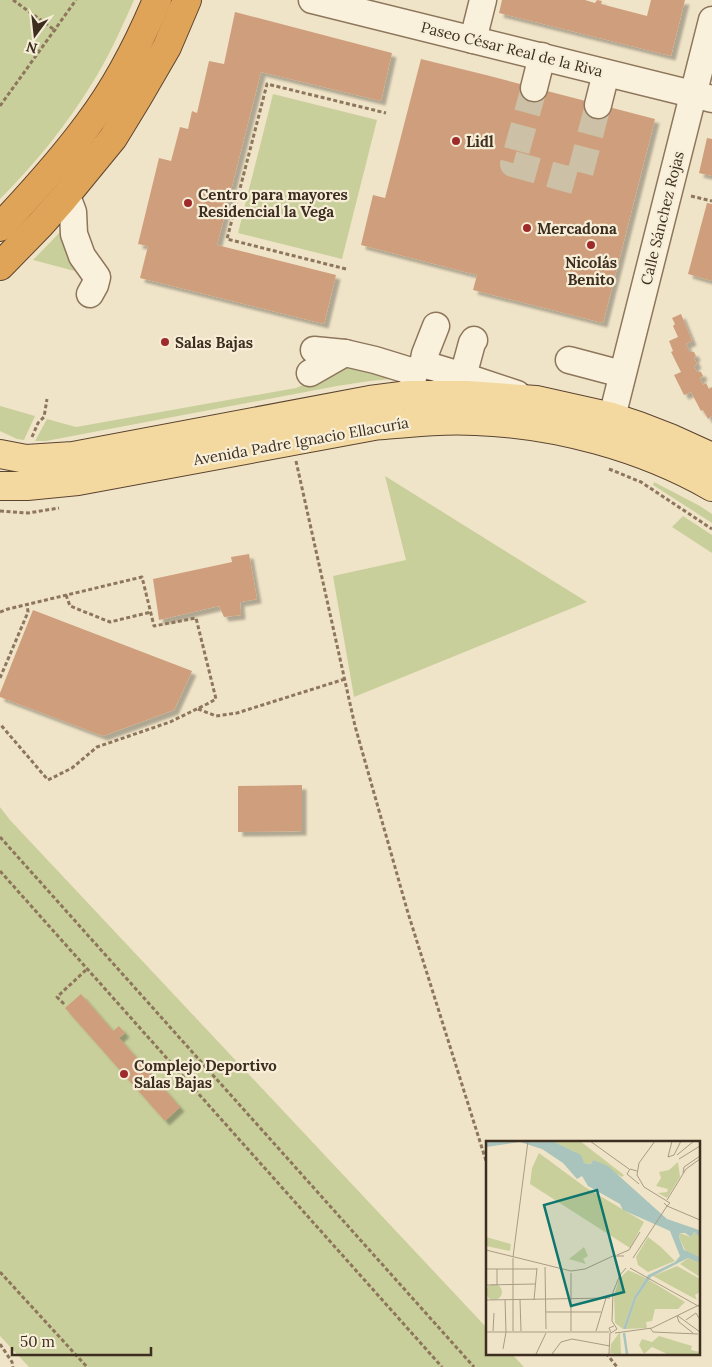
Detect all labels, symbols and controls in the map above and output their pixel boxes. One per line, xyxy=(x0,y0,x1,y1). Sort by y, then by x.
north arrow xyxy=(10,10,60,60)
street label: Paseo César Real de la Riva xyxy=(419,17,605,81)
text: N xyxy=(24,37,39,58)
place label: Lidl xyxy=(466,132,494,151)
marker: Lidl xyxy=(450,135,462,147)
street label: Calle Sánchez Rojas xyxy=(636,149,688,287)
place label: Centro para mayores Residencial la Vega xyxy=(198,185,348,221)
marker: Centro para mayores Residencial la Vega xyxy=(182,197,194,209)
place label: Mercadona xyxy=(537,219,617,238)
marker: Mercadona xyxy=(521,222,533,234)
marker: Nicolás Benito xyxy=(585,239,597,251)
place label: Nicolás Benito xyxy=(565,253,617,289)
place label: Salas Bajas xyxy=(175,333,253,352)
marker: Salas Bajas xyxy=(159,336,171,348)
street label: Avenida Padre Ignacio Ellacuría xyxy=(191,413,410,469)
place label: Complejo Deportivo Salas Bajas xyxy=(134,1056,277,1092)
marker: Complejo Deportivo Salas Bajas xyxy=(118,1068,130,1080)
inset map xyxy=(486,1141,700,1354)
scale bar xyxy=(12,1324,151,1356)
text: 50 m xyxy=(20,1332,55,1351)

